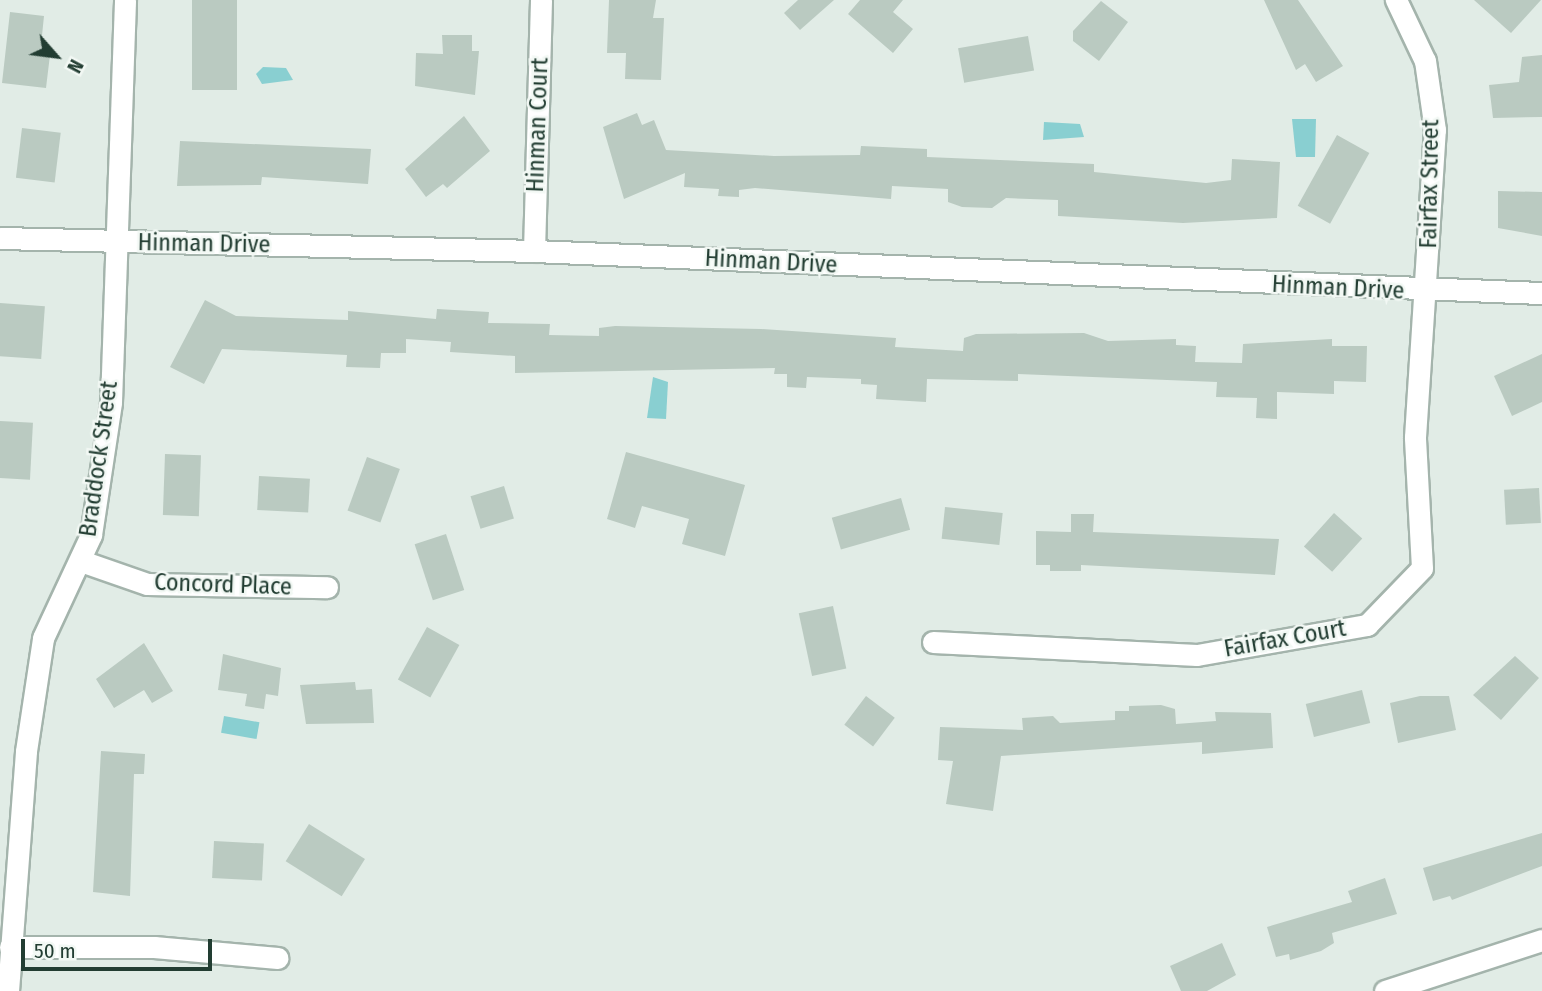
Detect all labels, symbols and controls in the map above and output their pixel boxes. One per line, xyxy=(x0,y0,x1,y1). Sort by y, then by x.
north arrow xyxy=(21,21,91,91)
text: N xyxy=(62,56,88,77)
street label: Hinman Court xyxy=(521,57,555,193)
street label: Fairfax Street xyxy=(1414,119,1446,249)
street label: Hinman Drive xyxy=(137,228,271,260)
street label: Hinman Drive xyxy=(704,244,838,280)
street label: Hinman Drive xyxy=(1271,270,1405,306)
street label: Braddock Street xyxy=(74,379,124,539)
street label: Concord Place xyxy=(154,568,292,602)
street label: Fairfax Court xyxy=(1222,614,1348,664)
scale bar xyxy=(24,925,215,969)
text: 50 m xyxy=(34,938,76,964)

